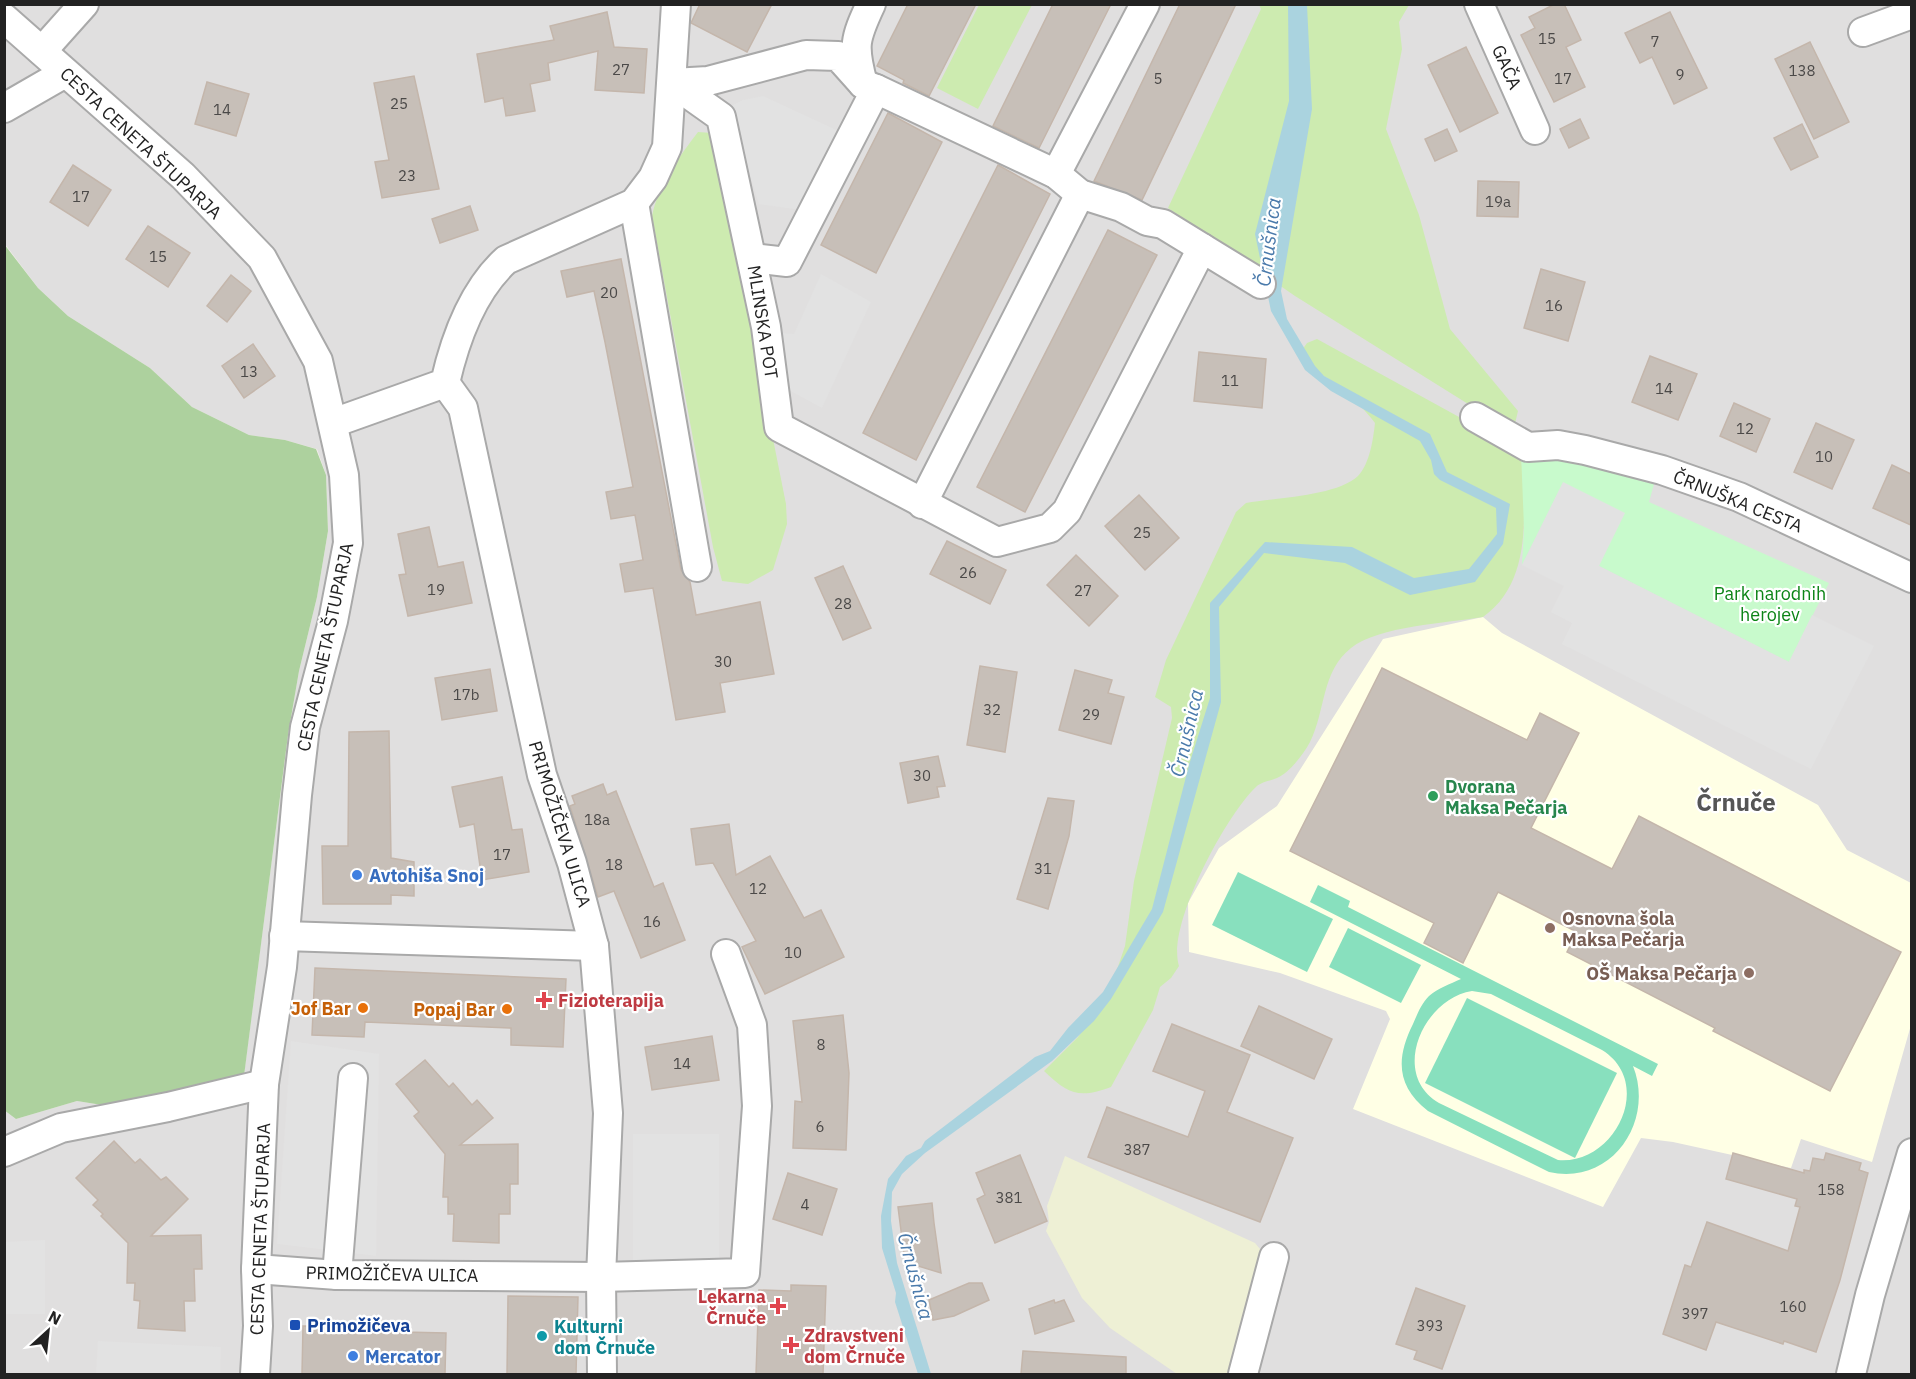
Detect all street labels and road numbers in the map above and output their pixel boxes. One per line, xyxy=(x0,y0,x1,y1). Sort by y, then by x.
street label: GAČA xyxy=(1487,41,1528,93)
street label: CESTA CENETA ŠTUPARJA xyxy=(55,61,228,224)
street label: MLINSKA POT xyxy=(743,264,783,380)
street label: ČRNUŠKA CESTA xyxy=(1670,464,1807,538)
street label: CESTA CENETA ŠTUPARJA xyxy=(291,540,358,753)
street label: PRIMOŽIČEVA ULICA xyxy=(524,738,597,911)
street label: CESTA CENETA ŠTUPARJA xyxy=(244,1122,275,1336)
street label: PRIMOŽIČEVA ULICA xyxy=(305,1260,479,1287)

